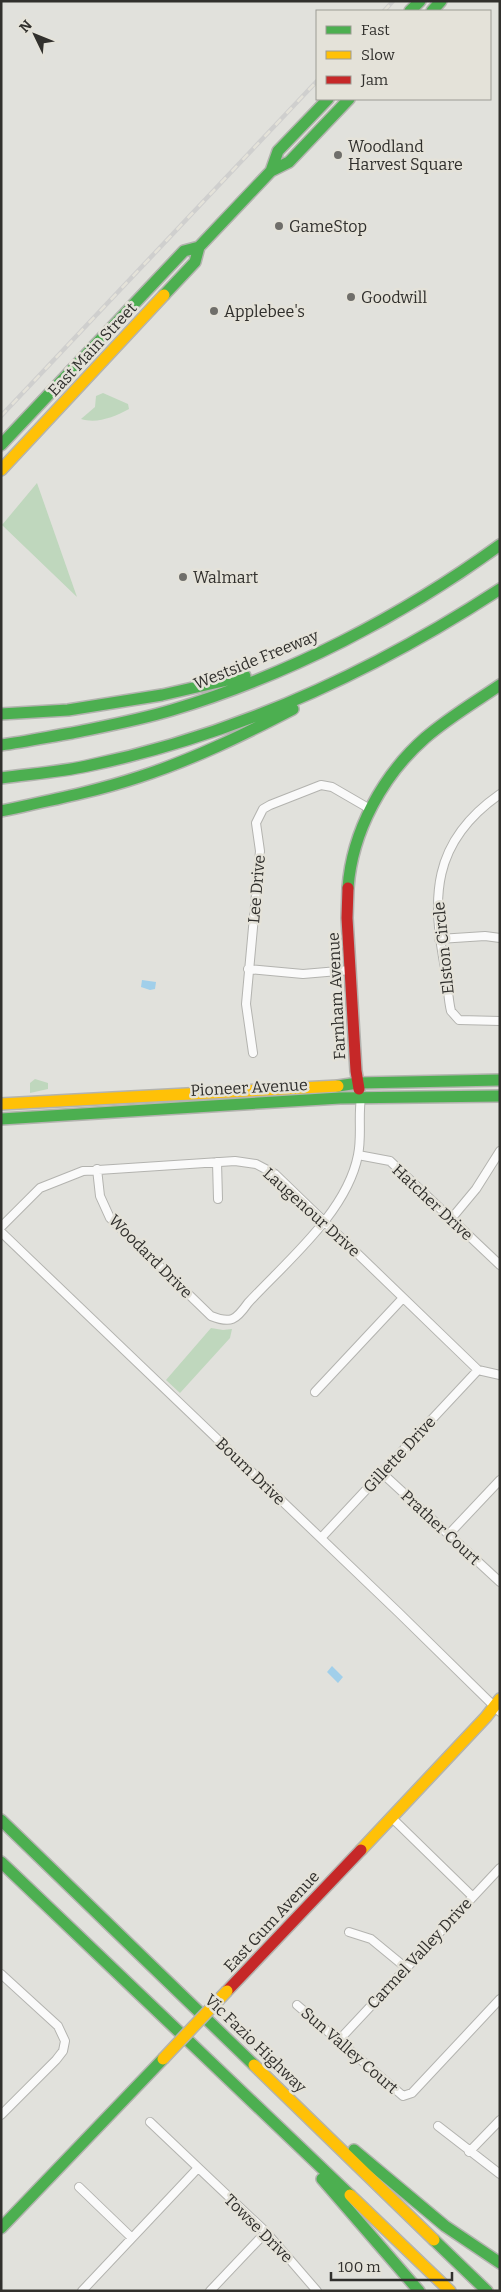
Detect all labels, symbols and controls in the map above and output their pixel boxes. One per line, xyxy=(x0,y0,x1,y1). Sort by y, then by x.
north arrow xyxy=(10,10,60,60)
legend xyxy=(316,10,491,100)
text: N xyxy=(16,17,36,36)
text: Fast xyxy=(361,21,390,39)
text: Slow xyxy=(361,46,396,64)
text: Jam xyxy=(360,71,389,89)
place label: Woodland Harvest Square xyxy=(348,137,463,174)
marker: Woodland Harvest Square xyxy=(332,149,344,161)
place label: GameStop xyxy=(289,217,367,236)
marker: GameStop xyxy=(273,220,285,232)
place label: Goodwill xyxy=(361,288,427,307)
marker: Goodwill xyxy=(345,291,357,303)
street label: East Main Street xyxy=(44,298,141,400)
place label: Applebee's xyxy=(224,302,305,321)
marker: Applebee's xyxy=(208,305,220,317)
place label: Walmart xyxy=(193,568,258,587)
marker: Walmart xyxy=(177,571,189,583)
street label: Westside Freeway xyxy=(191,626,322,693)
street label: Lee Drive xyxy=(244,854,269,924)
street label: Elston Circle xyxy=(429,901,458,995)
street label: Farnham Avenue xyxy=(324,932,349,1060)
street label: Pioneer Avenue xyxy=(190,1075,308,1100)
street label: Hatcher Drive xyxy=(388,1160,477,1244)
street label: Laugenour Drive xyxy=(259,1164,364,1261)
street label: Woodard Drive xyxy=(105,1211,196,1302)
street label: Gillette Drive xyxy=(359,1412,439,1496)
street label: Bourn Drive xyxy=(212,1434,289,1509)
street label: Prather Court xyxy=(397,1486,484,1569)
street label: East Gum Avenue xyxy=(220,1867,323,1976)
street label: Carmel Valley Drive xyxy=(363,1894,476,2013)
street label: Vic Fazio Highway xyxy=(201,1990,311,2097)
street label: Sun Valley Court xyxy=(297,2003,402,2098)
street label: Towse Drive xyxy=(220,2190,297,2267)
scale bar xyxy=(331,2250,452,2282)
text: 100 m xyxy=(338,2258,381,2276)

